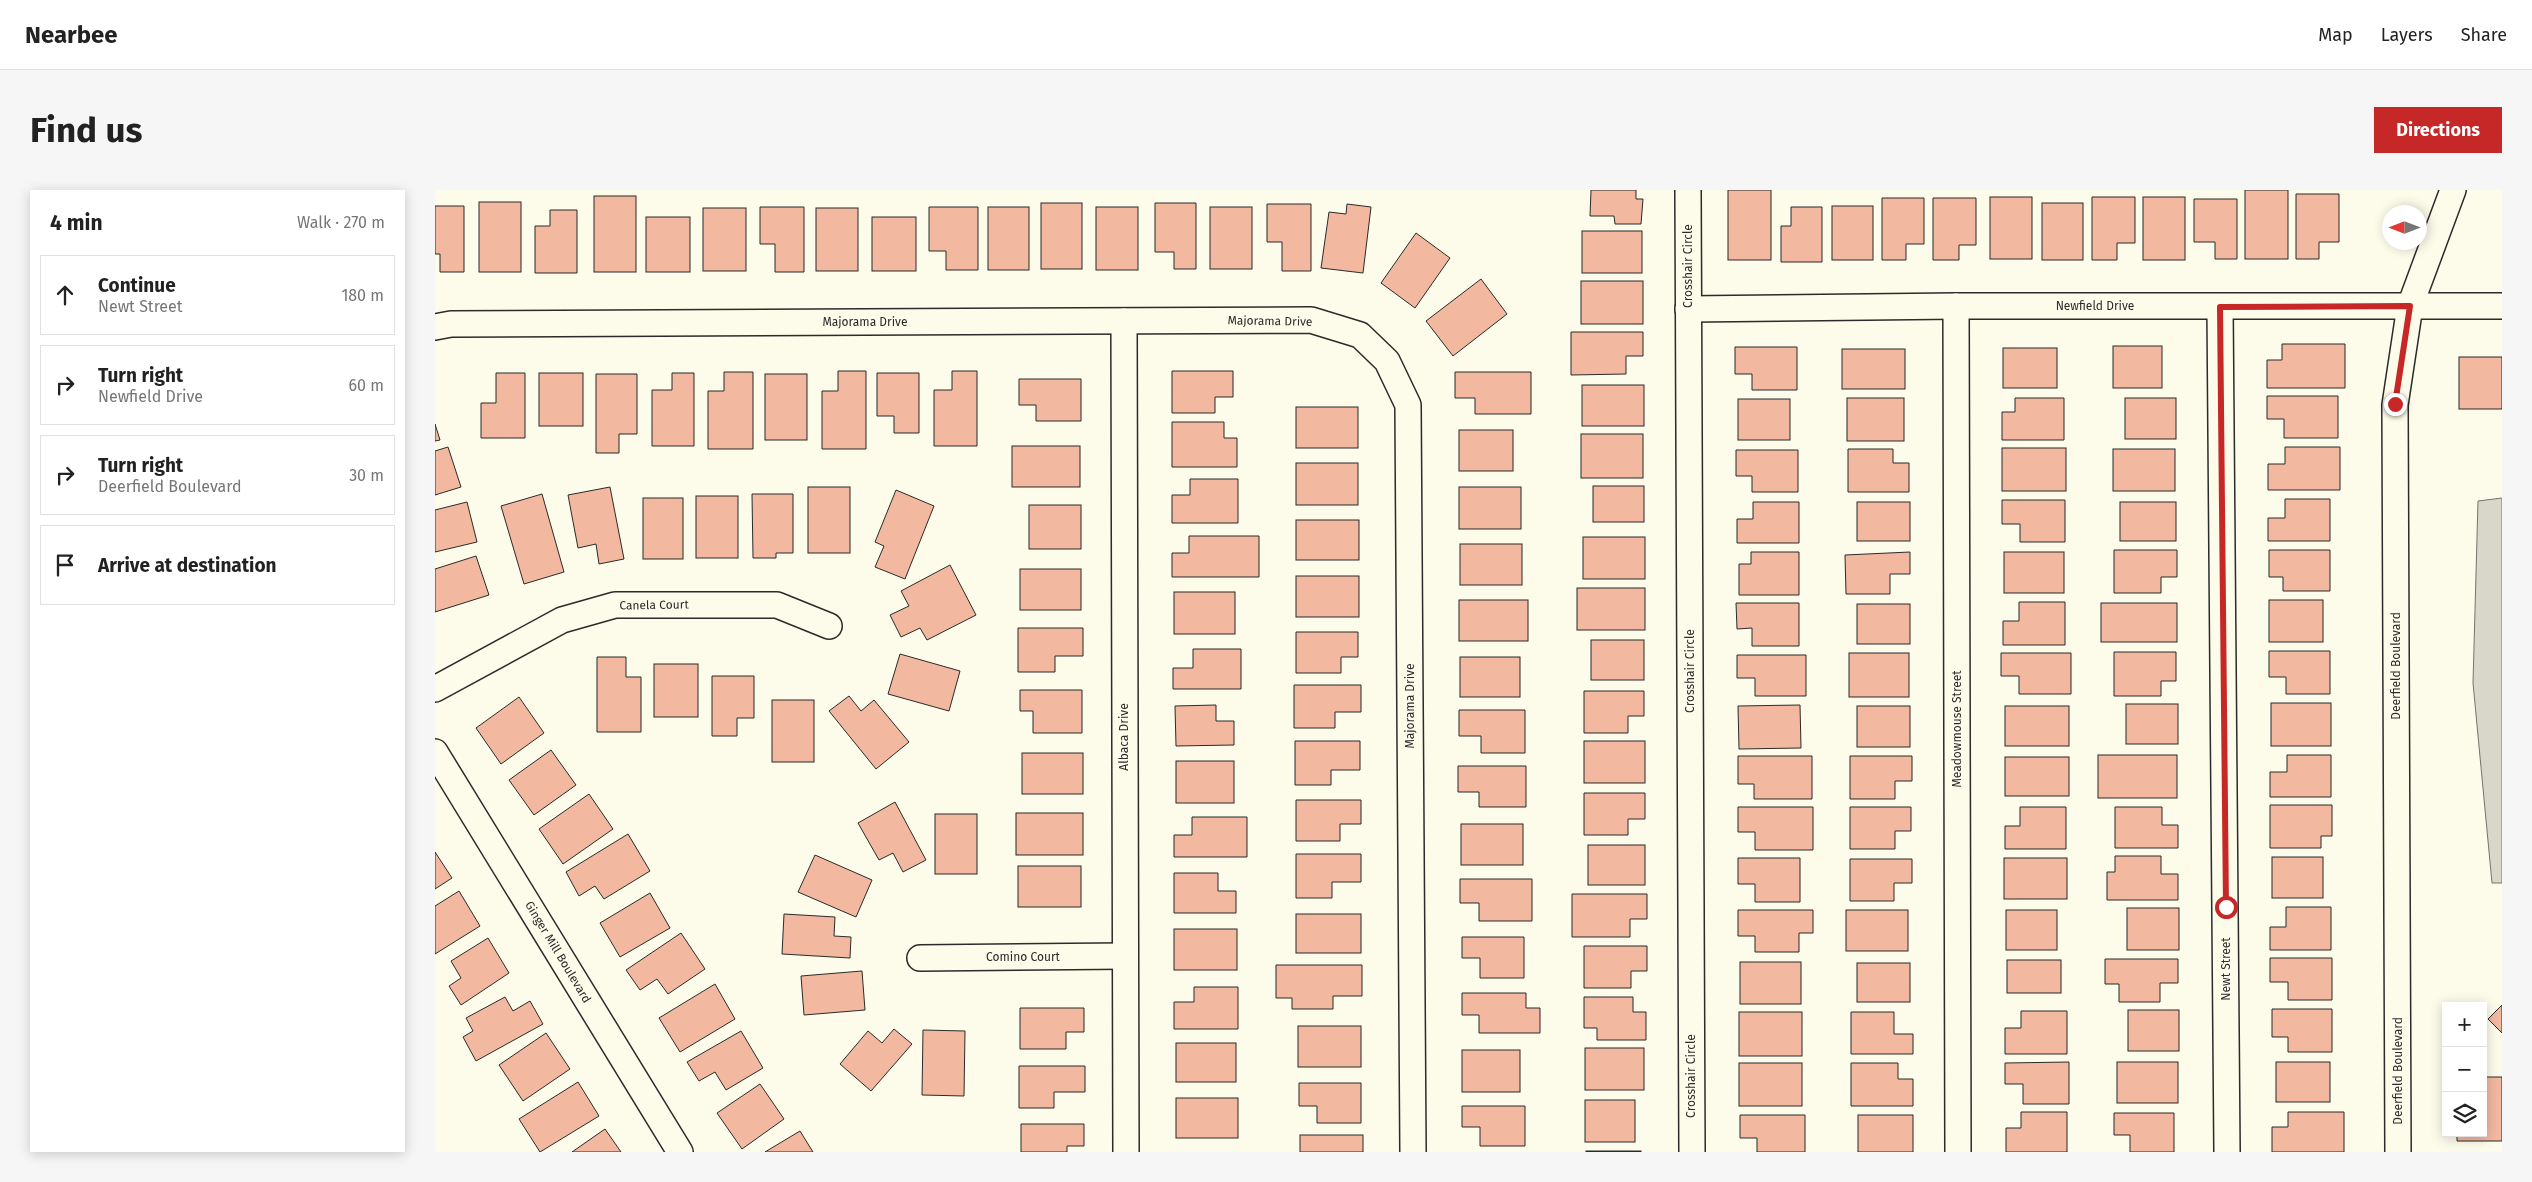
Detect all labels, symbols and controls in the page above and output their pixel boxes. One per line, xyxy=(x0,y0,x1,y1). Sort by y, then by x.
text: Nearbee xyxy=(25,21,118,49)
text: Map xyxy=(2318,24,2353,46)
text: Layers xyxy=(2381,24,2433,46)
text: Share xyxy=(2461,24,2507,46)
button: Directions xyxy=(2374,107,2502,153)
text: Find us xyxy=(30,109,142,151)
north arrow xyxy=(2382,205,2427,250)
text: 4 min xyxy=(50,210,103,236)
text: Walk · 270 m xyxy=(297,213,385,232)
street label: Crosshair Circle xyxy=(1681,224,1695,308)
text: Continue xyxy=(98,274,176,297)
icon: ahead xyxy=(51,281,79,309)
text: 180 m xyxy=(341,286,384,305)
text: Newt Street xyxy=(98,297,183,316)
street label: Newfield Drive xyxy=(2056,299,2134,313)
street label: Majorama Drive xyxy=(1227,313,1313,329)
street label: Majorama Drive xyxy=(823,315,908,329)
text: Turn right xyxy=(98,364,183,387)
icon: right xyxy=(51,371,79,399)
text: 60 m xyxy=(349,376,384,395)
text: Newfield Drive xyxy=(98,387,203,406)
route end xyxy=(2384,393,2407,416)
text: Turn right xyxy=(98,454,183,477)
icon: right xyxy=(51,461,79,489)
text: 30 m xyxy=(349,466,384,485)
text: Deerfield Boulevard xyxy=(98,477,242,496)
icon: arrive xyxy=(51,551,79,579)
text: Arrive at destination xyxy=(98,554,277,577)
street label: Canela Court xyxy=(619,597,689,613)
street label: Deerfield Boulevard xyxy=(2389,612,2403,720)
street label: Crosshair Circle xyxy=(1683,629,1697,713)
street label: Majorama Drive xyxy=(1403,664,1417,749)
street label: Meadowmouse Street xyxy=(1950,670,1964,788)
street label: Albaca Drive xyxy=(1117,703,1131,771)
route start xyxy=(2215,896,2238,919)
street label: Ginger Mill Boulevard xyxy=(522,899,594,1005)
street label: Newt Street xyxy=(2219,937,2233,1001)
street label: Comino Court xyxy=(986,950,1061,964)
map controls xyxy=(2442,1002,2487,1137)
button: + xyxy=(2442,1002,2487,1047)
street label: Deerfield Boulevard xyxy=(2391,1017,2405,1125)
street label: Crosshair Circle xyxy=(1684,1034,1698,1118)
button: − xyxy=(2442,1047,2487,1092)
button: layers xyxy=(2442,1092,2487,1137)

